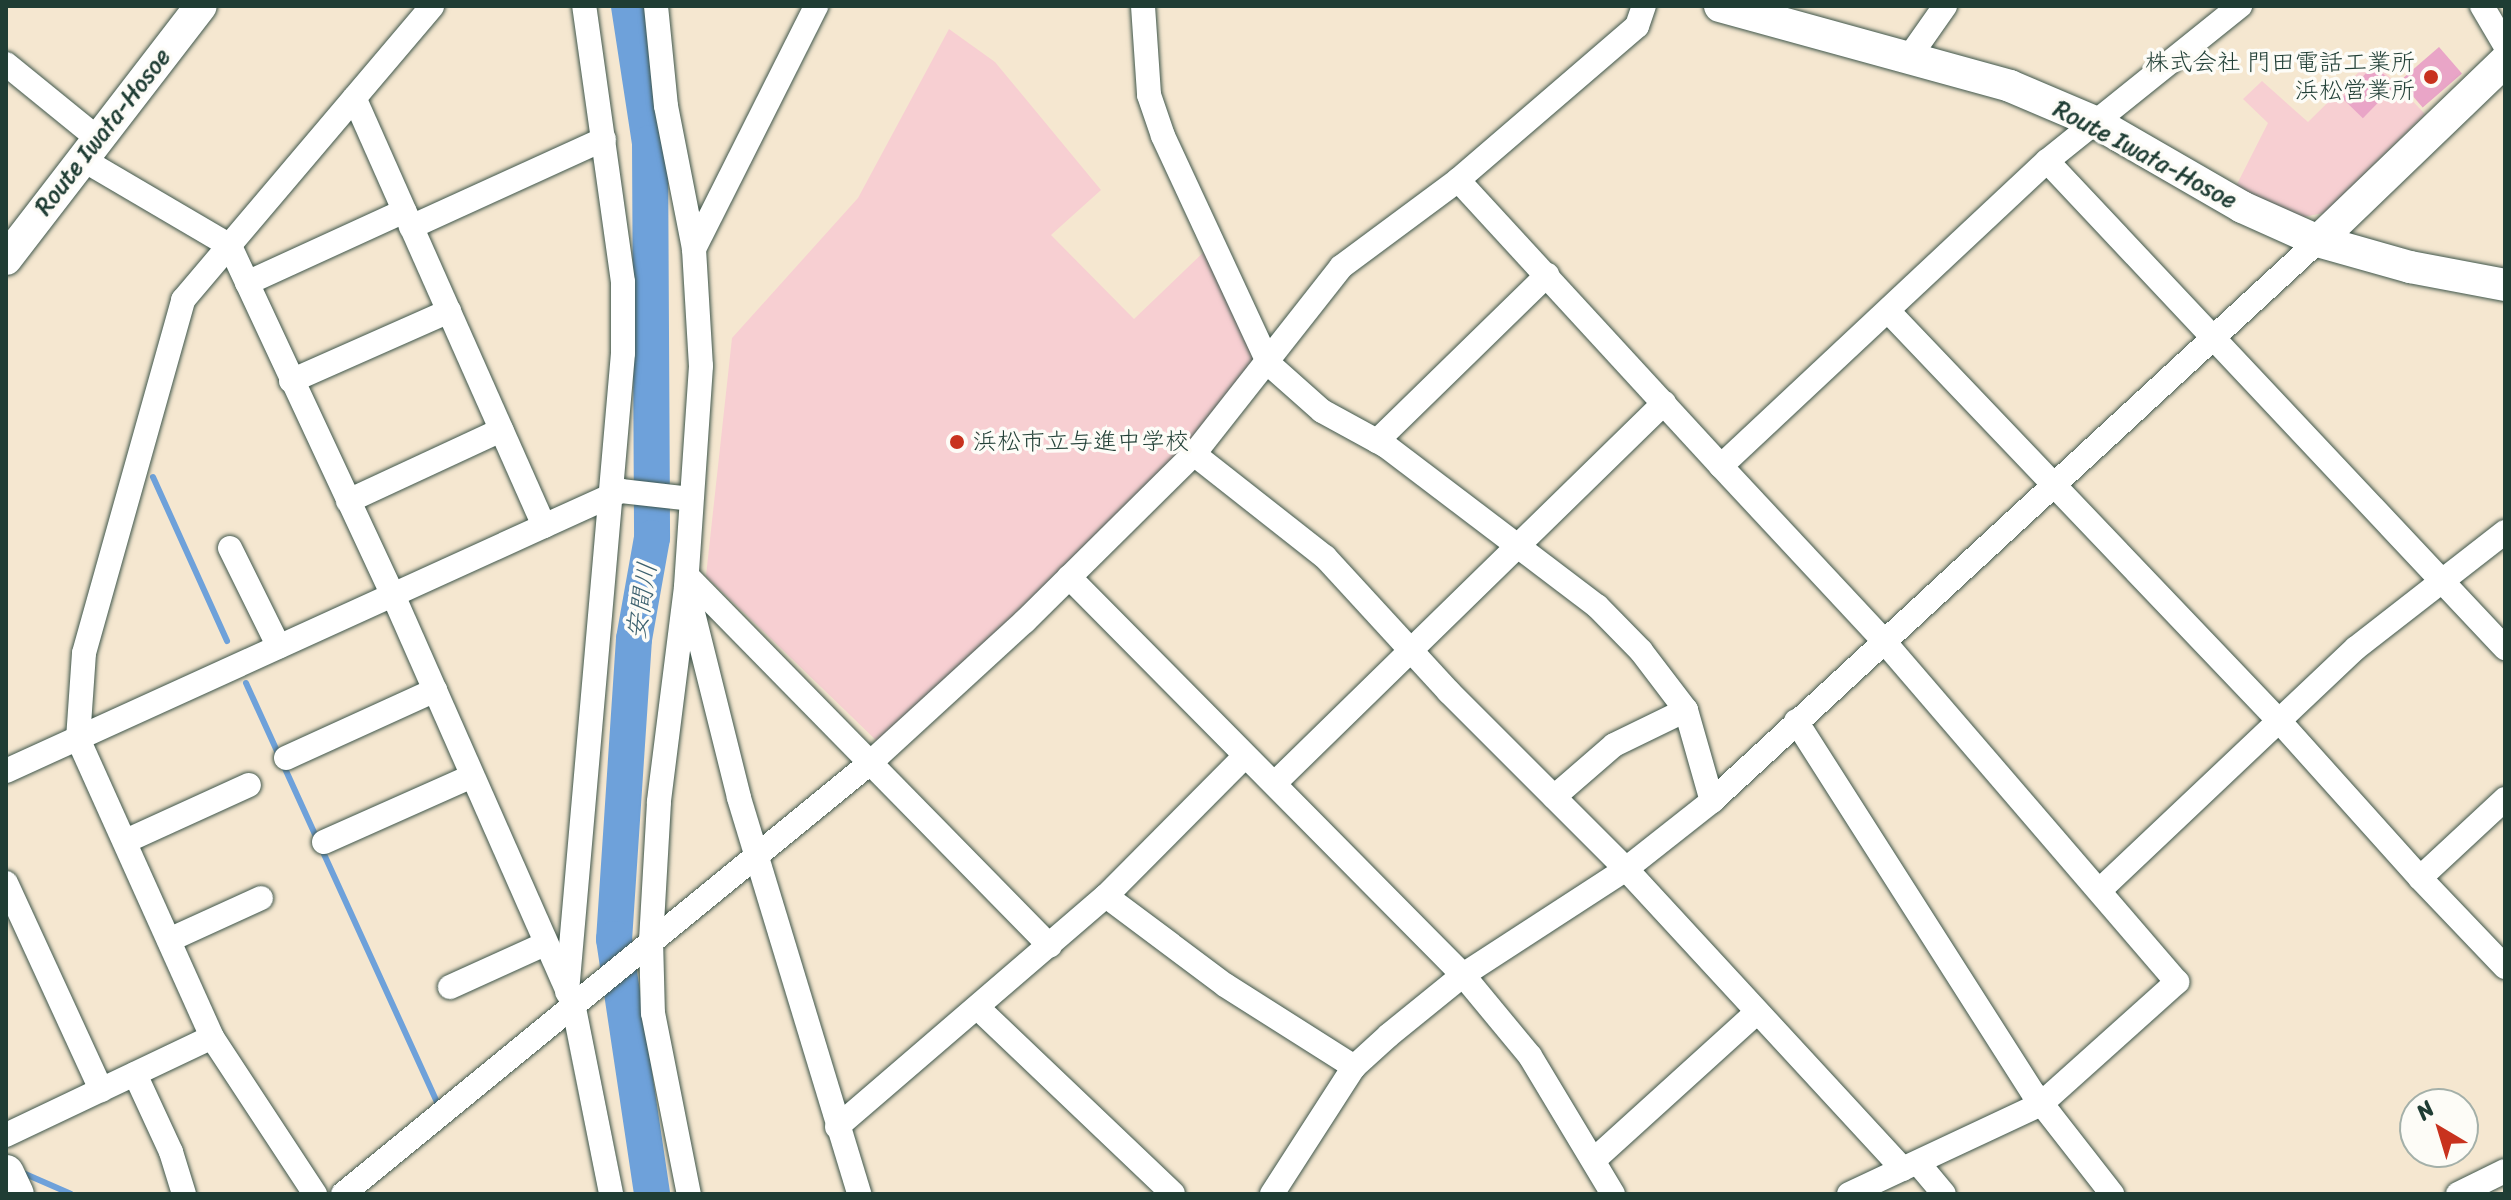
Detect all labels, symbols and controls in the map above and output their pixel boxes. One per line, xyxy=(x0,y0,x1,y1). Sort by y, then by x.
street label: Route Iwata-Hosoe xyxy=(29,43,177,221)
place label: 株式会社 門田電話工業所 浜松営業所 xyxy=(2145,49,2415,105)
marker: 株式会社 門田電話工業所 浜松営業所 xyxy=(2422,68,2440,86)
street label: Route Iwata-Hosoe xyxy=(2049,95,2241,215)
place label: 浜松市立与進中学校 xyxy=(973,428,1189,456)
marker: 浜松市立与進中学校 xyxy=(948,433,966,451)
water label: 安間川 xyxy=(620,560,664,642)
north arrow xyxy=(2399,1088,2479,1168)
text: N xyxy=(2407,1090,2443,1130)

